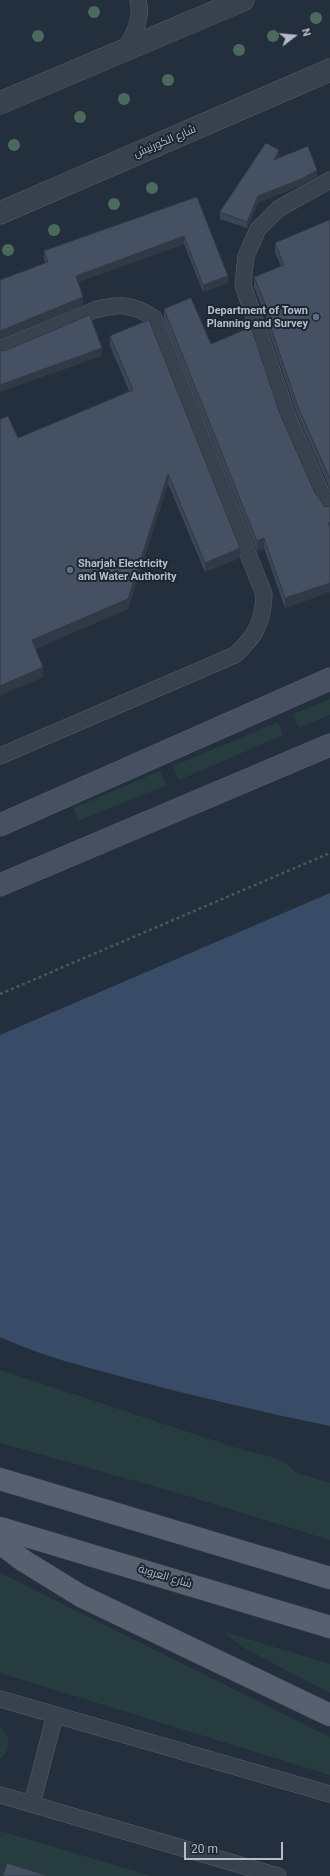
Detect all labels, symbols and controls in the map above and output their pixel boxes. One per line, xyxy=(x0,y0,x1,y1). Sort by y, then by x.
north arrow xyxy=(274,16,314,56)
text: N xyxy=(299,27,313,38)
street label: شارع الكورنيش xyxy=(132,123,198,161)
place label: Department of Town Planning and Survey xyxy=(207,304,308,330)
marker: Department of Town Planning and Survey xyxy=(311,312,321,322)
place label: Sharjah Electricity and Water Authority xyxy=(78,557,177,583)
marker: Sharjah Electricity and Water Authority xyxy=(65,565,75,575)
street label: شارع العروبة xyxy=(136,1563,194,1591)
scale bar xyxy=(186,1834,285,1860)
text: 20 m xyxy=(191,1842,218,1856)

